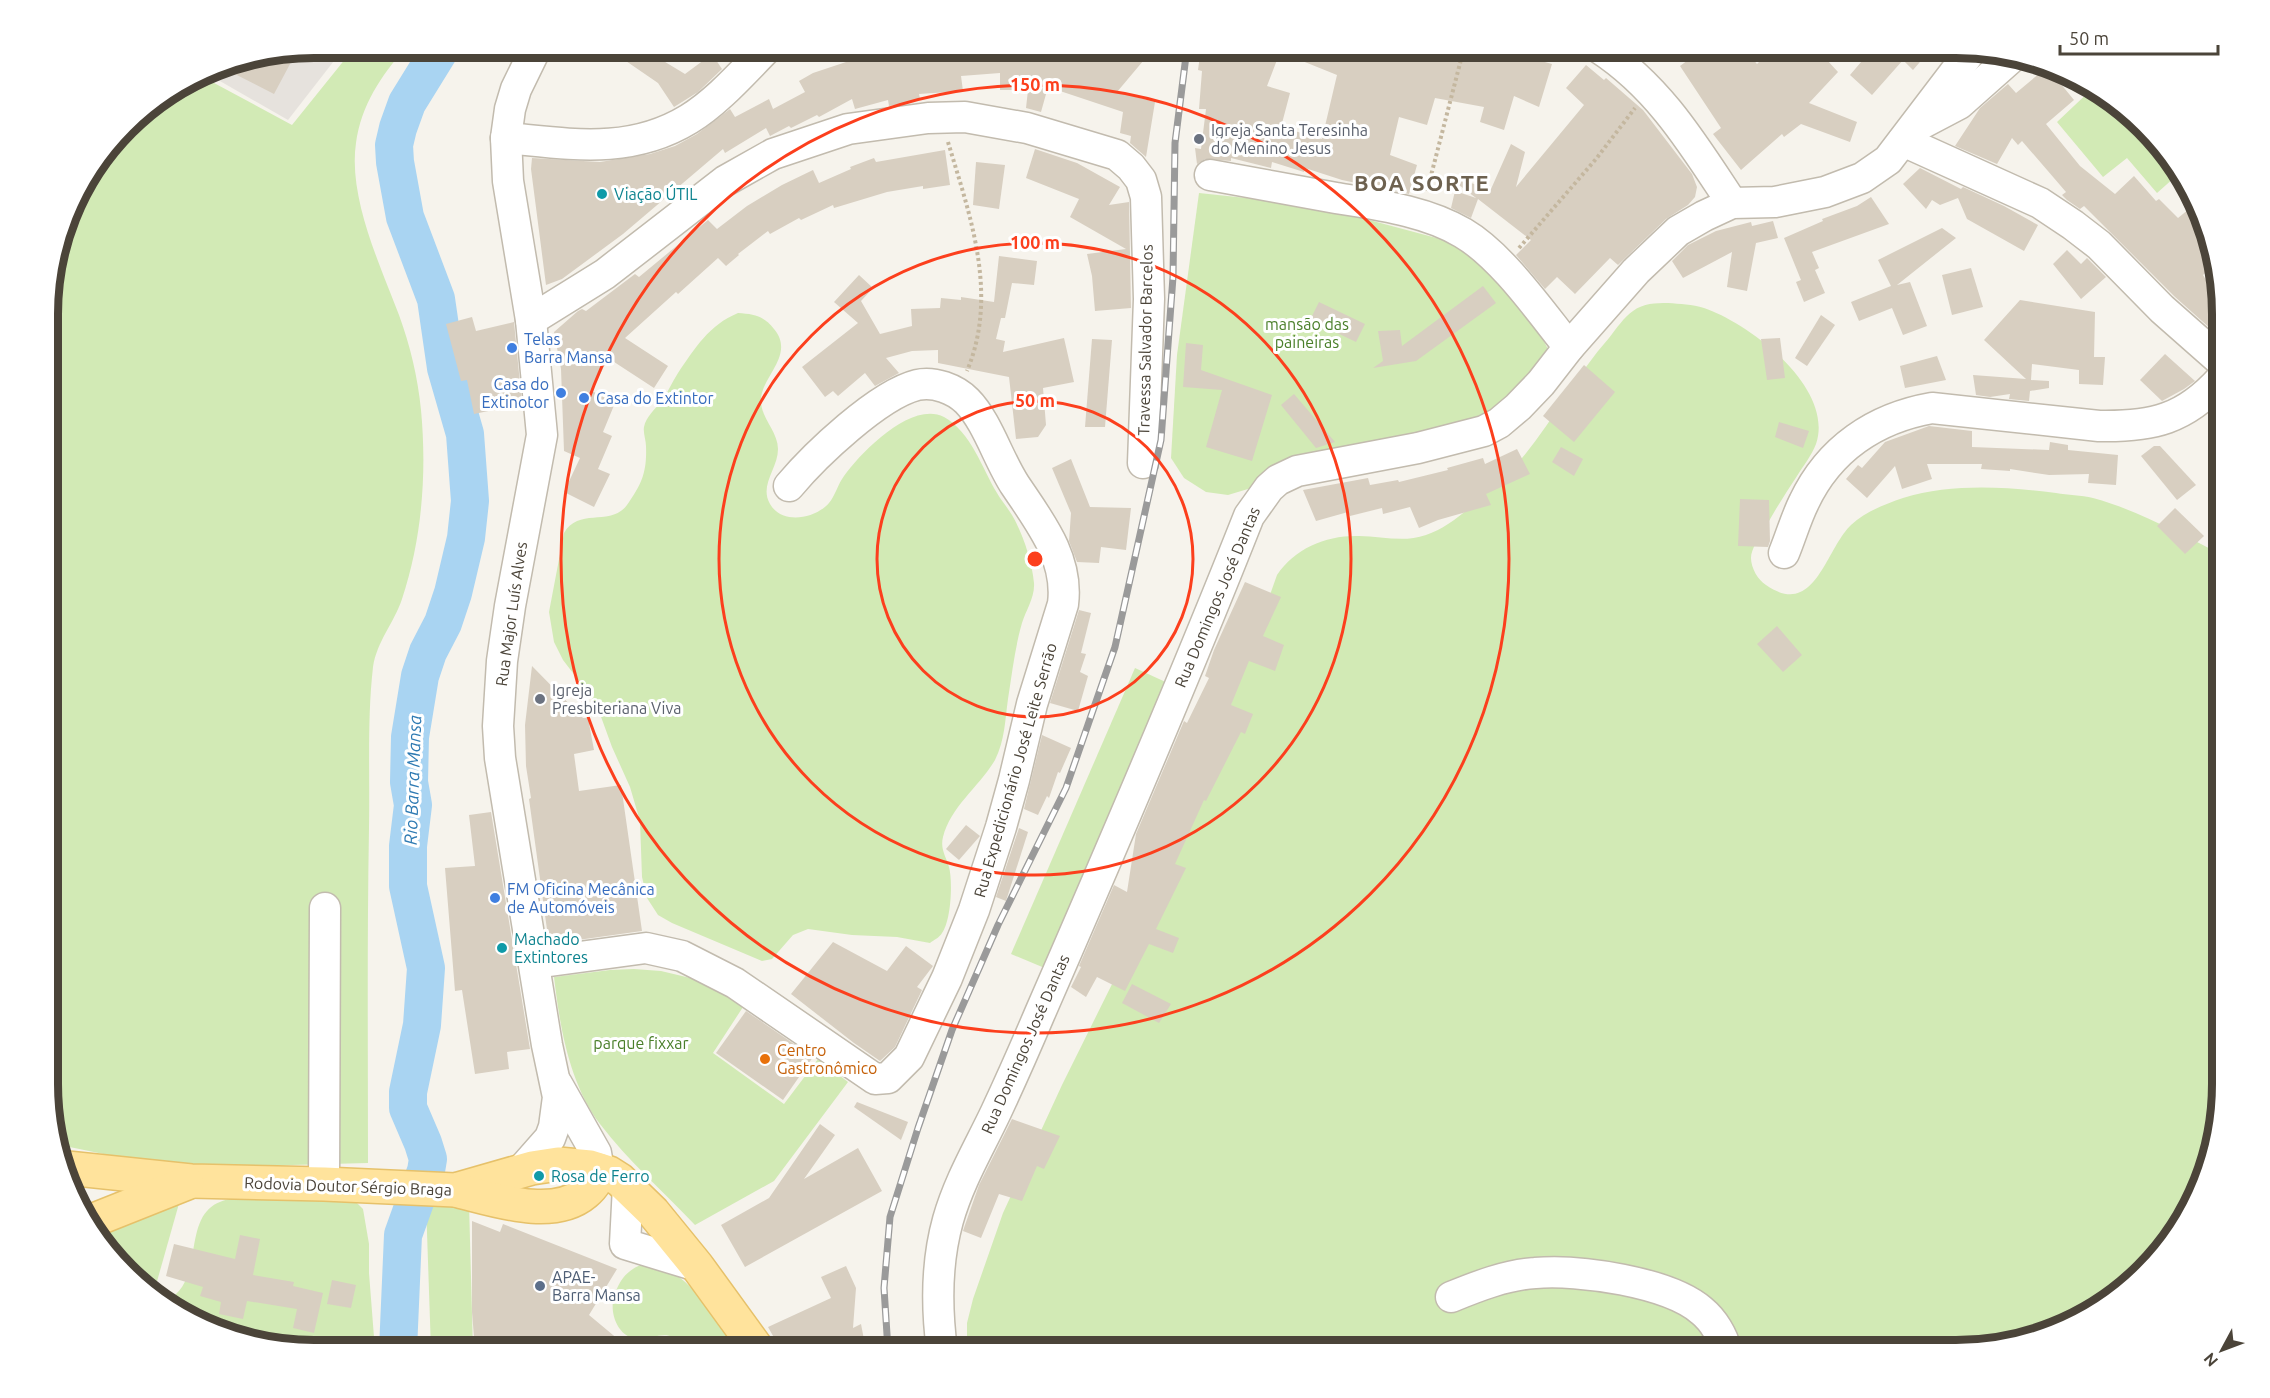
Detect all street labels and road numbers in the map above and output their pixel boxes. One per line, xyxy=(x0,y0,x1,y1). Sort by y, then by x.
street label: Travessa Salvador Barcelos xyxy=(1134,244,1156,436)
street label: Rua Domingos José Dantas xyxy=(1171,504,1263,690)
street label: Rua Major Luís Alves xyxy=(492,540,530,688)
street label: Rua Expedicionário José Leite Serrão xyxy=(970,641,1060,899)
street label: Rua Domingos José Dantas xyxy=(977,951,1073,1136)
street label: Rodovia Doutor Sérgio Braga xyxy=(244,1173,452,1199)

